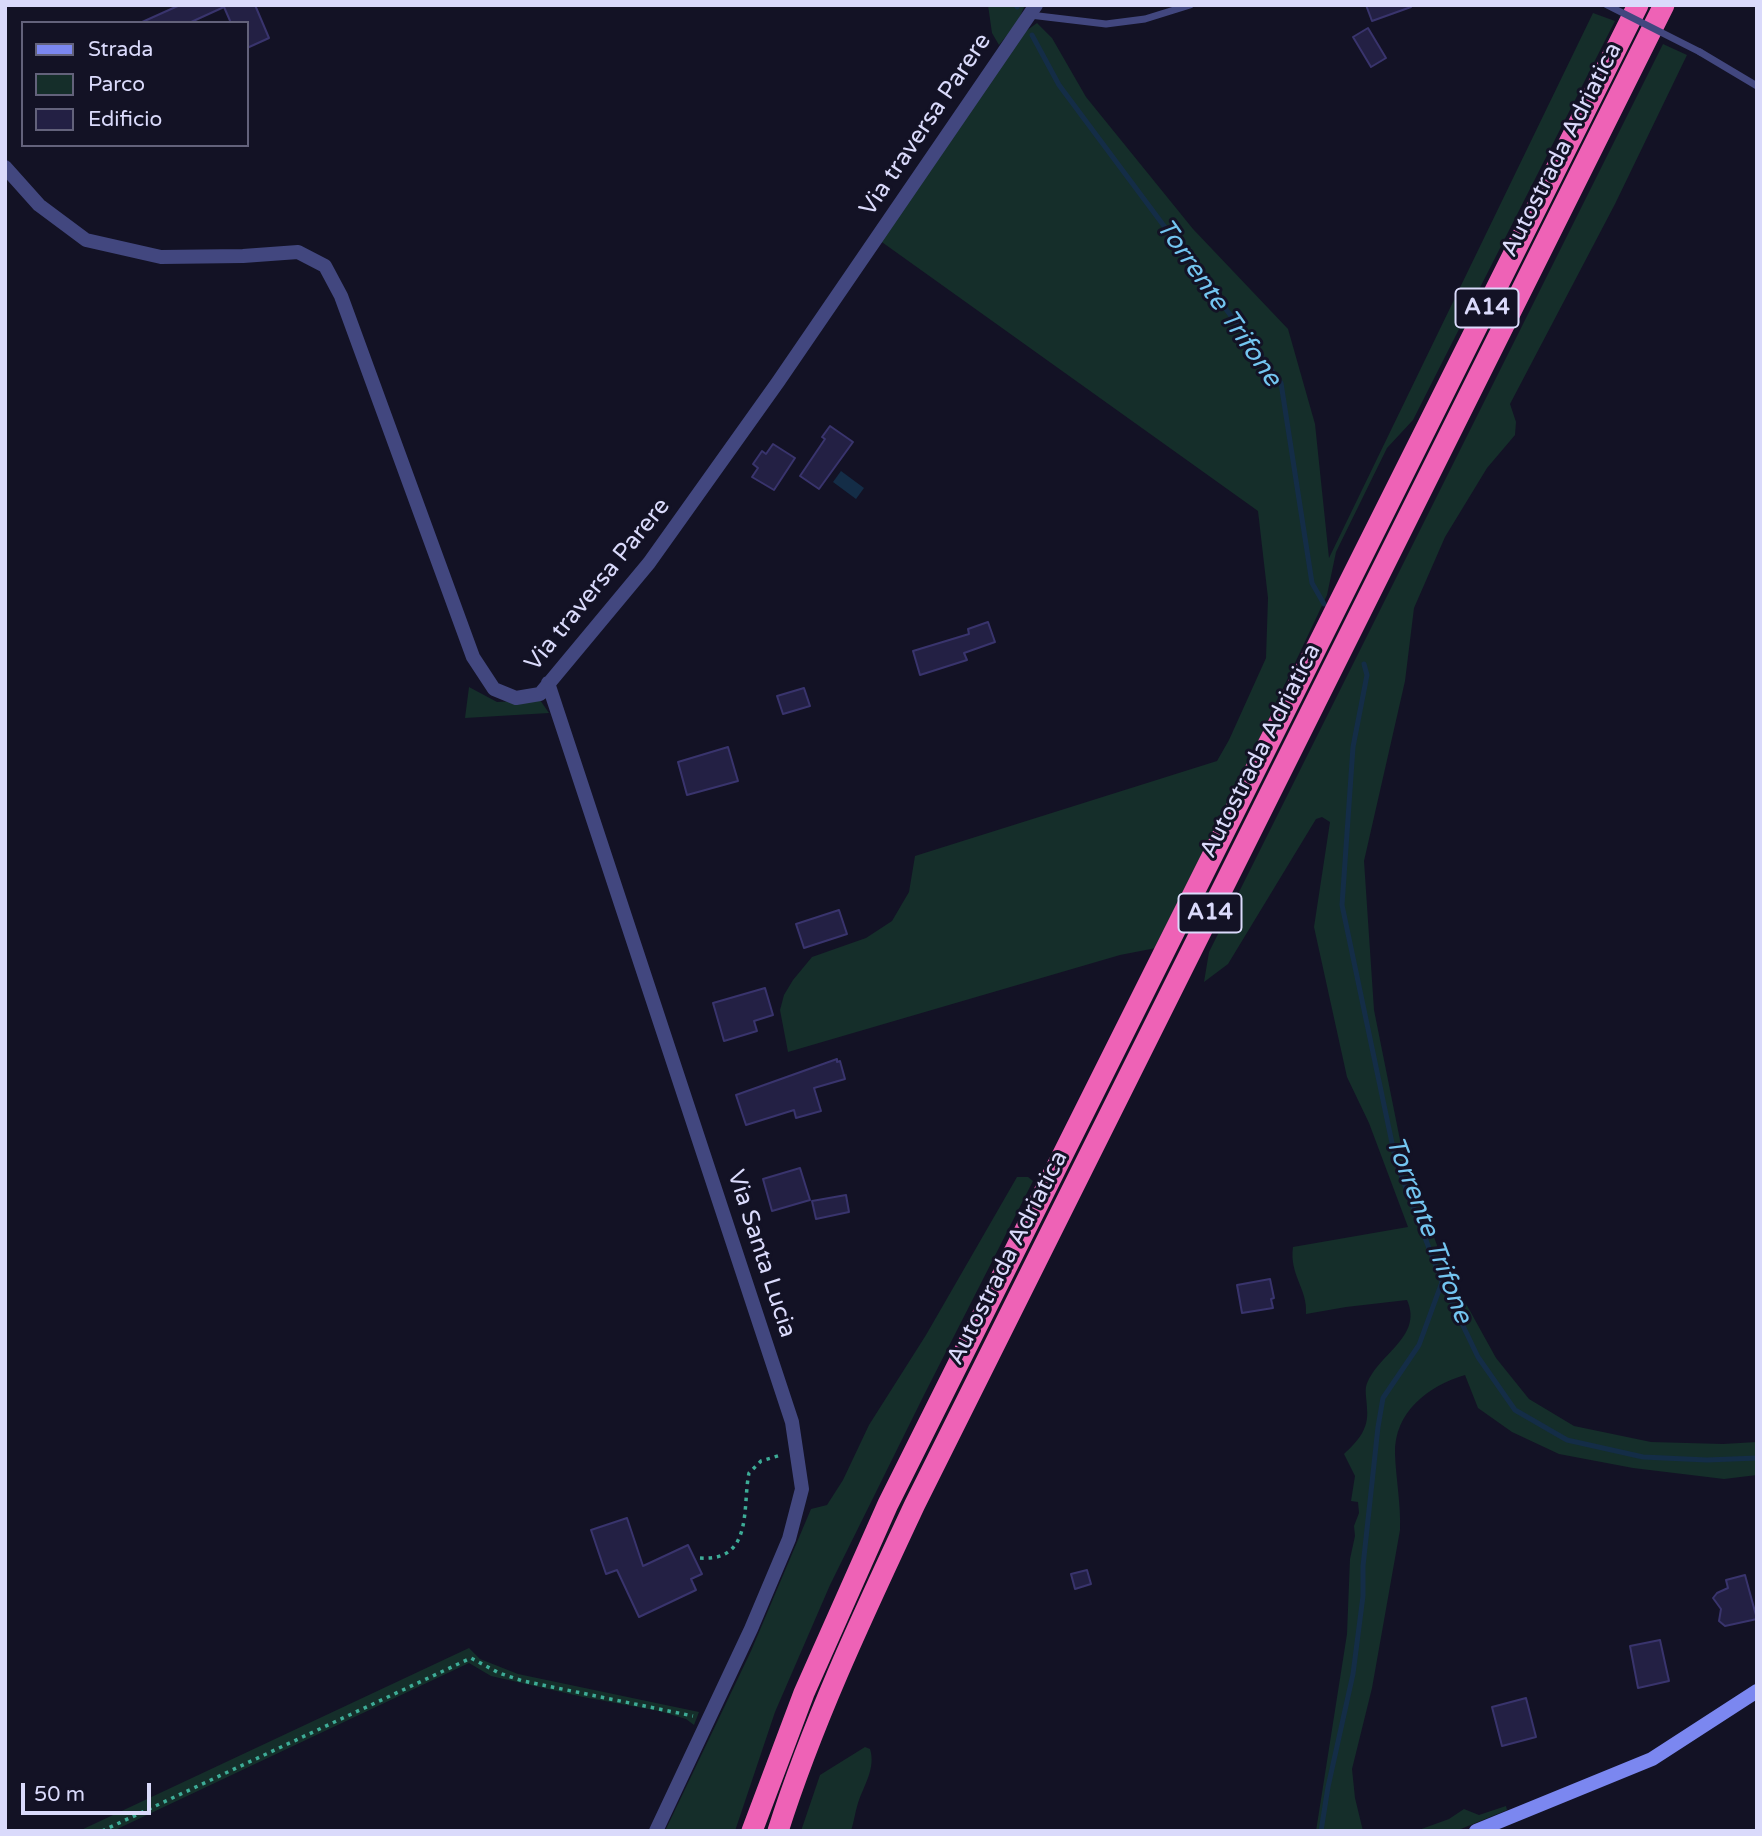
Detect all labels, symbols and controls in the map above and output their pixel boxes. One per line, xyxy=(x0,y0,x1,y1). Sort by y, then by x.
legend xyxy=(21,21,248,147)
street label: Via traversa Parere xyxy=(854,28,998,222)
text: Strada xyxy=(88,37,153,62)
street label: Autostrada Adriatica xyxy=(1495,38,1629,262)
text: Parco xyxy=(88,72,145,97)
text: Edificio xyxy=(88,107,162,132)
water label: Torrente Trifone xyxy=(1149,213,1287,393)
road number: A14 xyxy=(1456,288,1518,328)
street label: Via traversa Parere xyxy=(519,493,677,677)
street label: Autostrada Adriatica xyxy=(1194,639,1328,863)
road number: A14 xyxy=(1178,893,1242,932)
water label: Torrente Trifone xyxy=(1378,1132,1478,1328)
street label: Autostrada Adriatica xyxy=(941,1146,1075,1370)
street label: Via Santa Lucia xyxy=(720,1167,802,1341)
scale bar xyxy=(24,1770,154,1814)
text: 50 m xyxy=(34,1782,85,1807)

